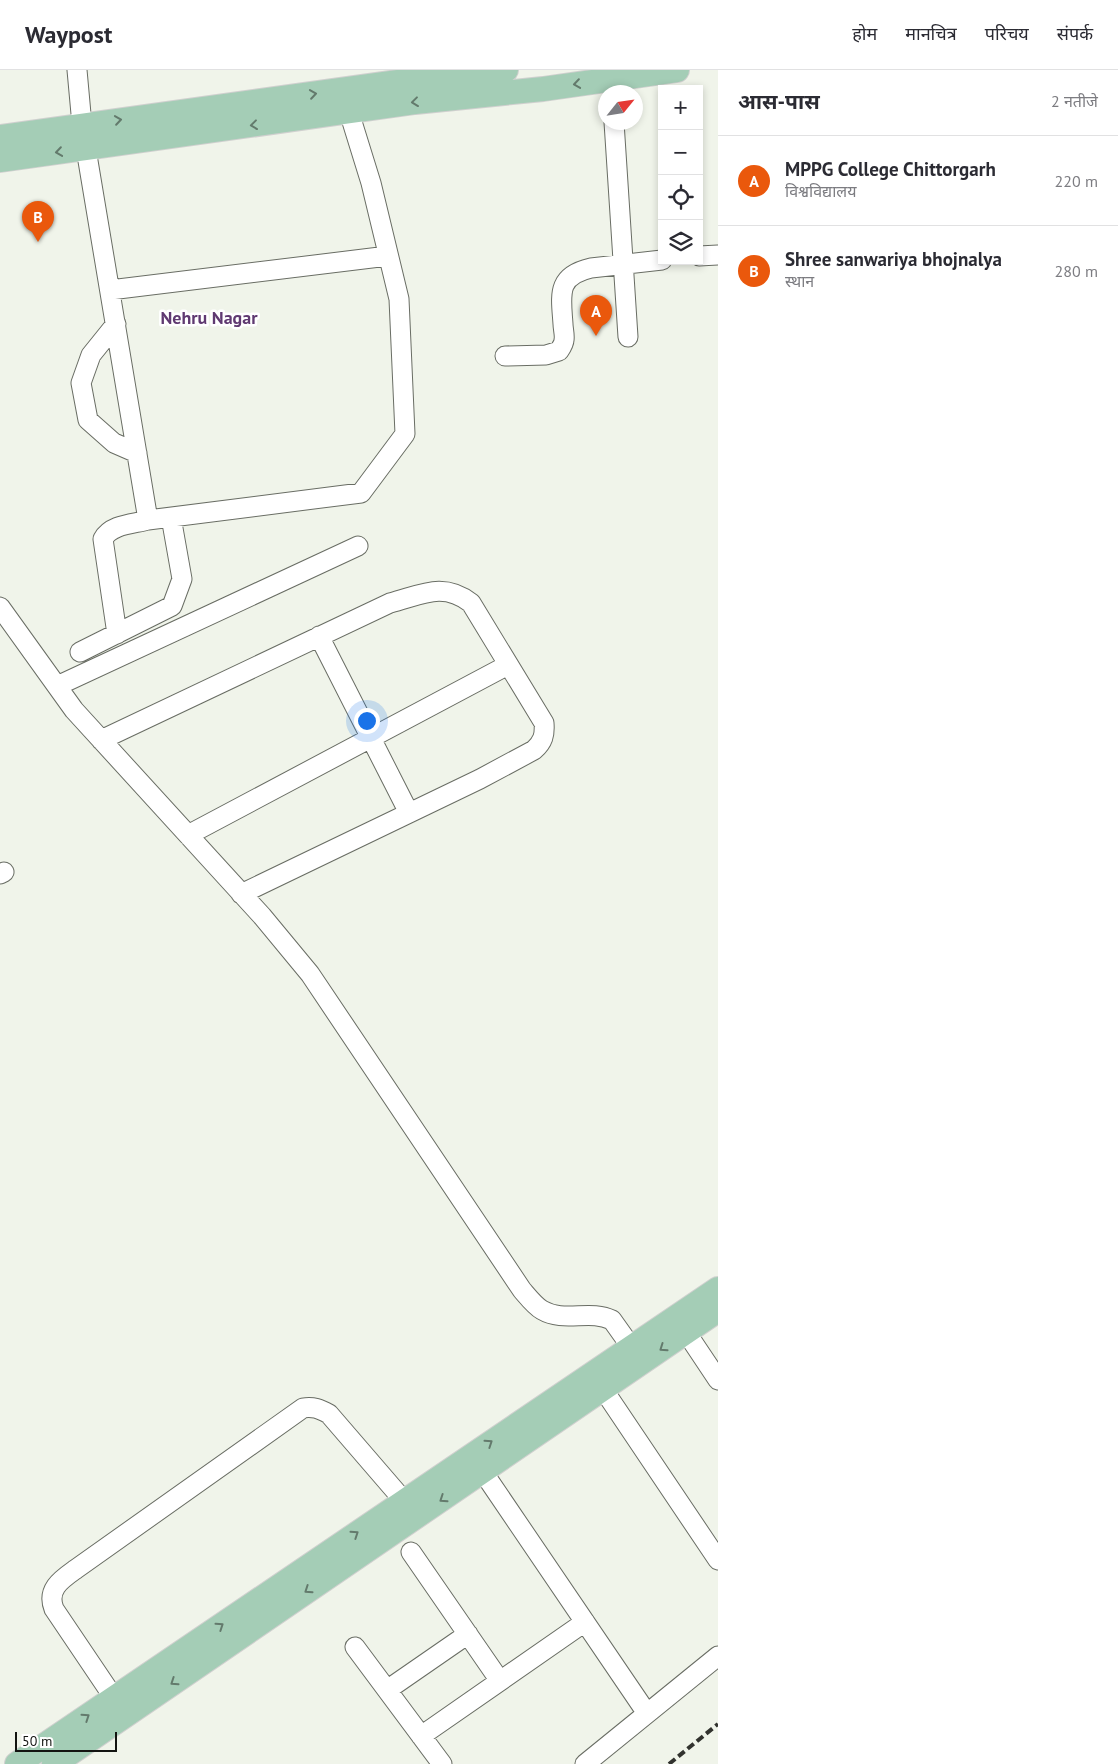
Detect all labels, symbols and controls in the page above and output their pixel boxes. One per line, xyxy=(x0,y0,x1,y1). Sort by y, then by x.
text: Waypost xyxy=(25,19,112,50)
text: होम xyxy=(852,22,877,45)
text: मानचित्र xyxy=(905,22,957,45)
text: परिचय xyxy=(985,22,1029,45)
text: संपर्क xyxy=(1057,22,1093,45)
one-way arrow xyxy=(572,78,580,89)
north arrow xyxy=(598,85,643,130)
map controls xyxy=(658,85,703,265)
button: + xyxy=(658,85,703,130)
text: आस-पास xyxy=(738,88,820,115)
one-way arrow xyxy=(310,89,318,100)
text: 2 नतीजे xyxy=(1051,91,1098,111)
one-way arrow xyxy=(411,97,420,107)
one-way arrow xyxy=(114,115,122,126)
one-way arrow xyxy=(250,119,258,130)
button: − xyxy=(658,130,703,175)
one-way arrow xyxy=(54,146,62,157)
text: MPPG College Chittorgarh xyxy=(785,157,996,181)
text: A xyxy=(749,171,759,191)
text: 220 m xyxy=(1055,171,1098,191)
button: locate xyxy=(658,175,703,220)
text: विश्वविद्यालय xyxy=(785,181,856,201)
pin: B xyxy=(22,201,54,242)
button: layers xyxy=(658,220,703,265)
text: Shree sanwariya bhojnalya xyxy=(785,247,1002,271)
text: B xyxy=(749,261,759,281)
text: 280 m xyxy=(1055,261,1098,281)
text: स्थान xyxy=(785,271,814,291)
pin: A xyxy=(580,295,612,336)
district label: Nehru Nagar xyxy=(161,306,258,329)
your location xyxy=(354,708,380,734)
one-way arrow xyxy=(660,1342,669,1351)
one-way arrow xyxy=(483,1440,493,1449)
one-way arrow xyxy=(439,1493,448,1502)
one-way arrow xyxy=(349,1531,359,1540)
one-way arrow xyxy=(305,1584,314,1594)
one-way arrow xyxy=(215,1623,224,1632)
one-way arrow xyxy=(170,1676,180,1685)
one-way arrow xyxy=(80,1714,90,1723)
scale bar xyxy=(15,1729,118,1752)
text: 50 m xyxy=(22,1732,52,1750)

